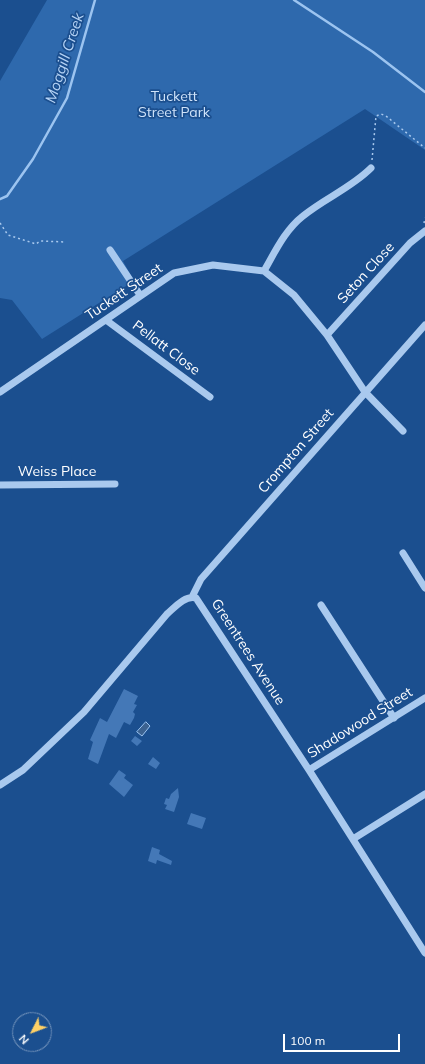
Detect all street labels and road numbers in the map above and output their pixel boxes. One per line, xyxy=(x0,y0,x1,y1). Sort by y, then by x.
street label: Seton Close xyxy=(334,239,398,307)
street label: Tuckett Street xyxy=(82,260,166,324)
street label: Pellatt Close xyxy=(129,317,203,379)
street label: Crompton Street xyxy=(255,405,337,497)
street label: Weiss Place xyxy=(18,464,96,480)
street label: Greentrees Avenue xyxy=(207,596,289,708)
street label: Shadowood Street xyxy=(304,684,416,762)

